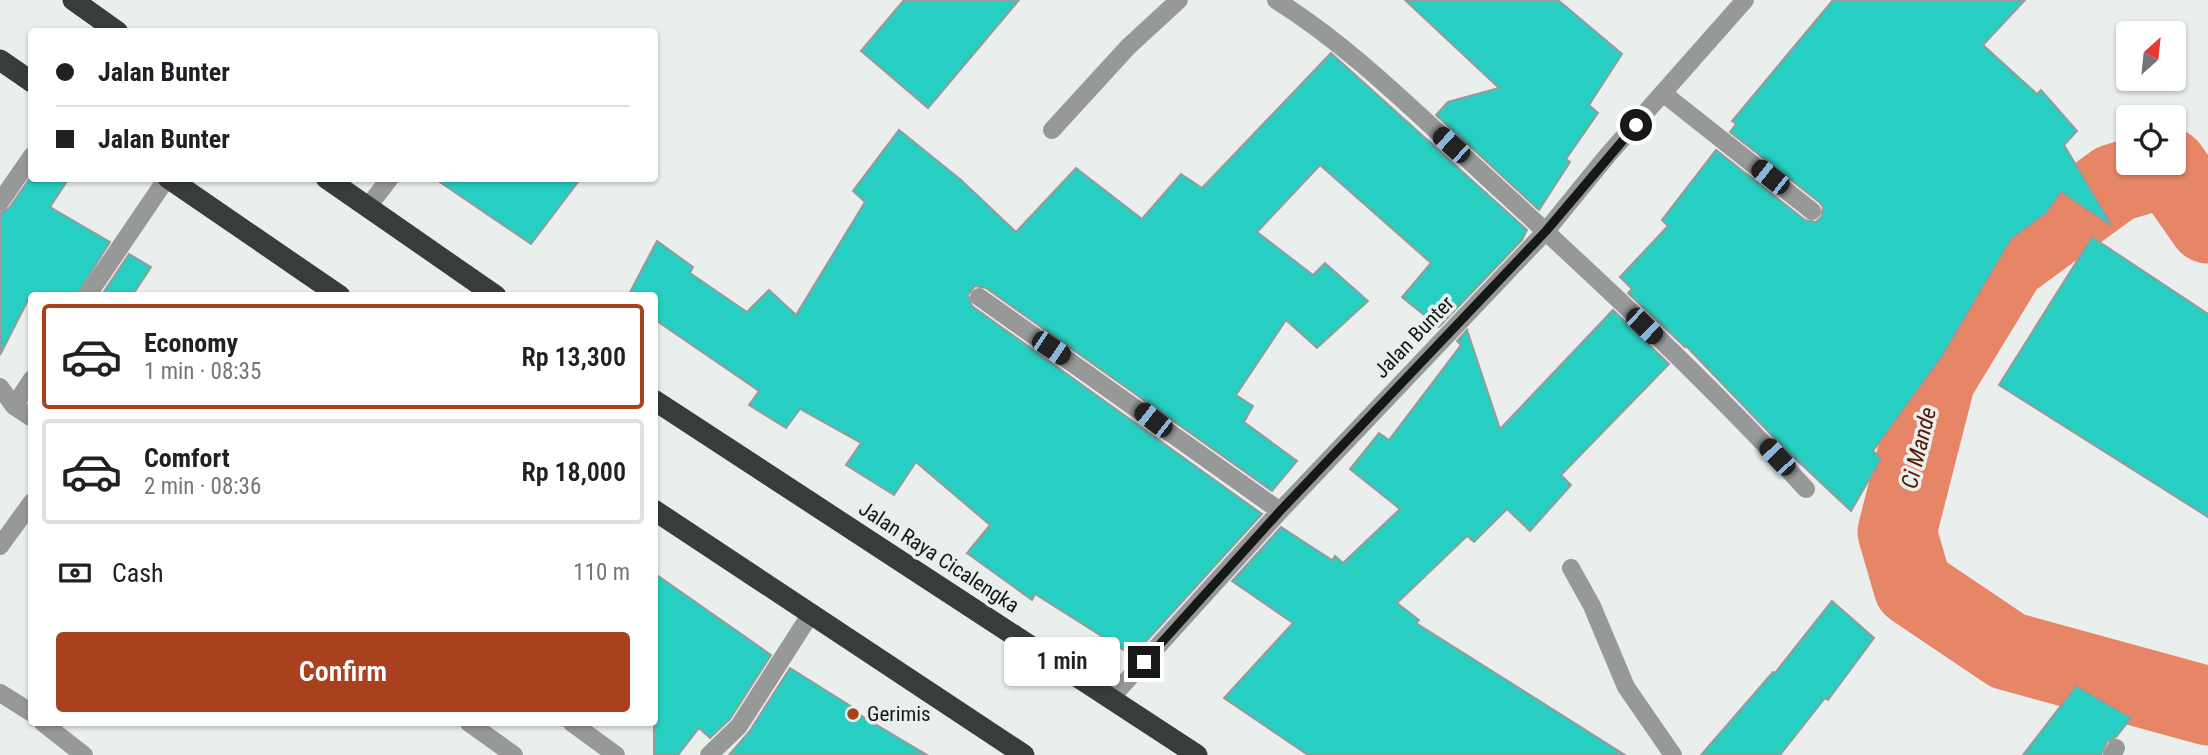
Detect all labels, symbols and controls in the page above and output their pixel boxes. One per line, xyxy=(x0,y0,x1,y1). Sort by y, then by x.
north arrow xyxy=(2116,21,2186,91)
map controls xyxy=(2116,21,2186,175)
text: Jalan Bunter xyxy=(98,57,230,87)
button: locate xyxy=(2116,105,2186,175)
route start xyxy=(1620,109,1652,141)
car xyxy=(1429,123,1474,167)
text: Jalan Bunter xyxy=(98,124,230,154)
car xyxy=(1747,156,1794,198)
street label: Jalan Bunter xyxy=(1369,291,1459,383)
car xyxy=(1622,304,1667,348)
icon: car xyxy=(60,325,123,388)
text: Economy xyxy=(144,328,238,358)
car xyxy=(1028,328,1075,368)
text: Rp 13,300 xyxy=(521,342,626,372)
text: 1 min · 08:35 xyxy=(144,358,261,385)
car xyxy=(1130,399,1177,441)
water label: Ci Mande xyxy=(1896,405,1942,491)
car xyxy=(1755,434,1800,480)
icon: car xyxy=(60,440,123,503)
text: Comfort xyxy=(144,443,230,473)
text: Rp 18,000 xyxy=(521,457,626,487)
text: 2 min · 08:36 xyxy=(144,473,261,500)
street label: Jalan Raya Cicalengka xyxy=(855,496,1023,618)
icon: cash xyxy=(56,554,94,592)
text: Cash xyxy=(112,558,164,588)
text: 110 m xyxy=(573,559,630,586)
button: Confirm xyxy=(56,632,630,712)
callout: 1 min xyxy=(1004,638,1120,686)
route end xyxy=(1128,646,1160,678)
text: 1 min xyxy=(1037,648,1087,675)
place label: Gerimis xyxy=(867,702,931,726)
marker: Gerimis xyxy=(845,706,861,722)

